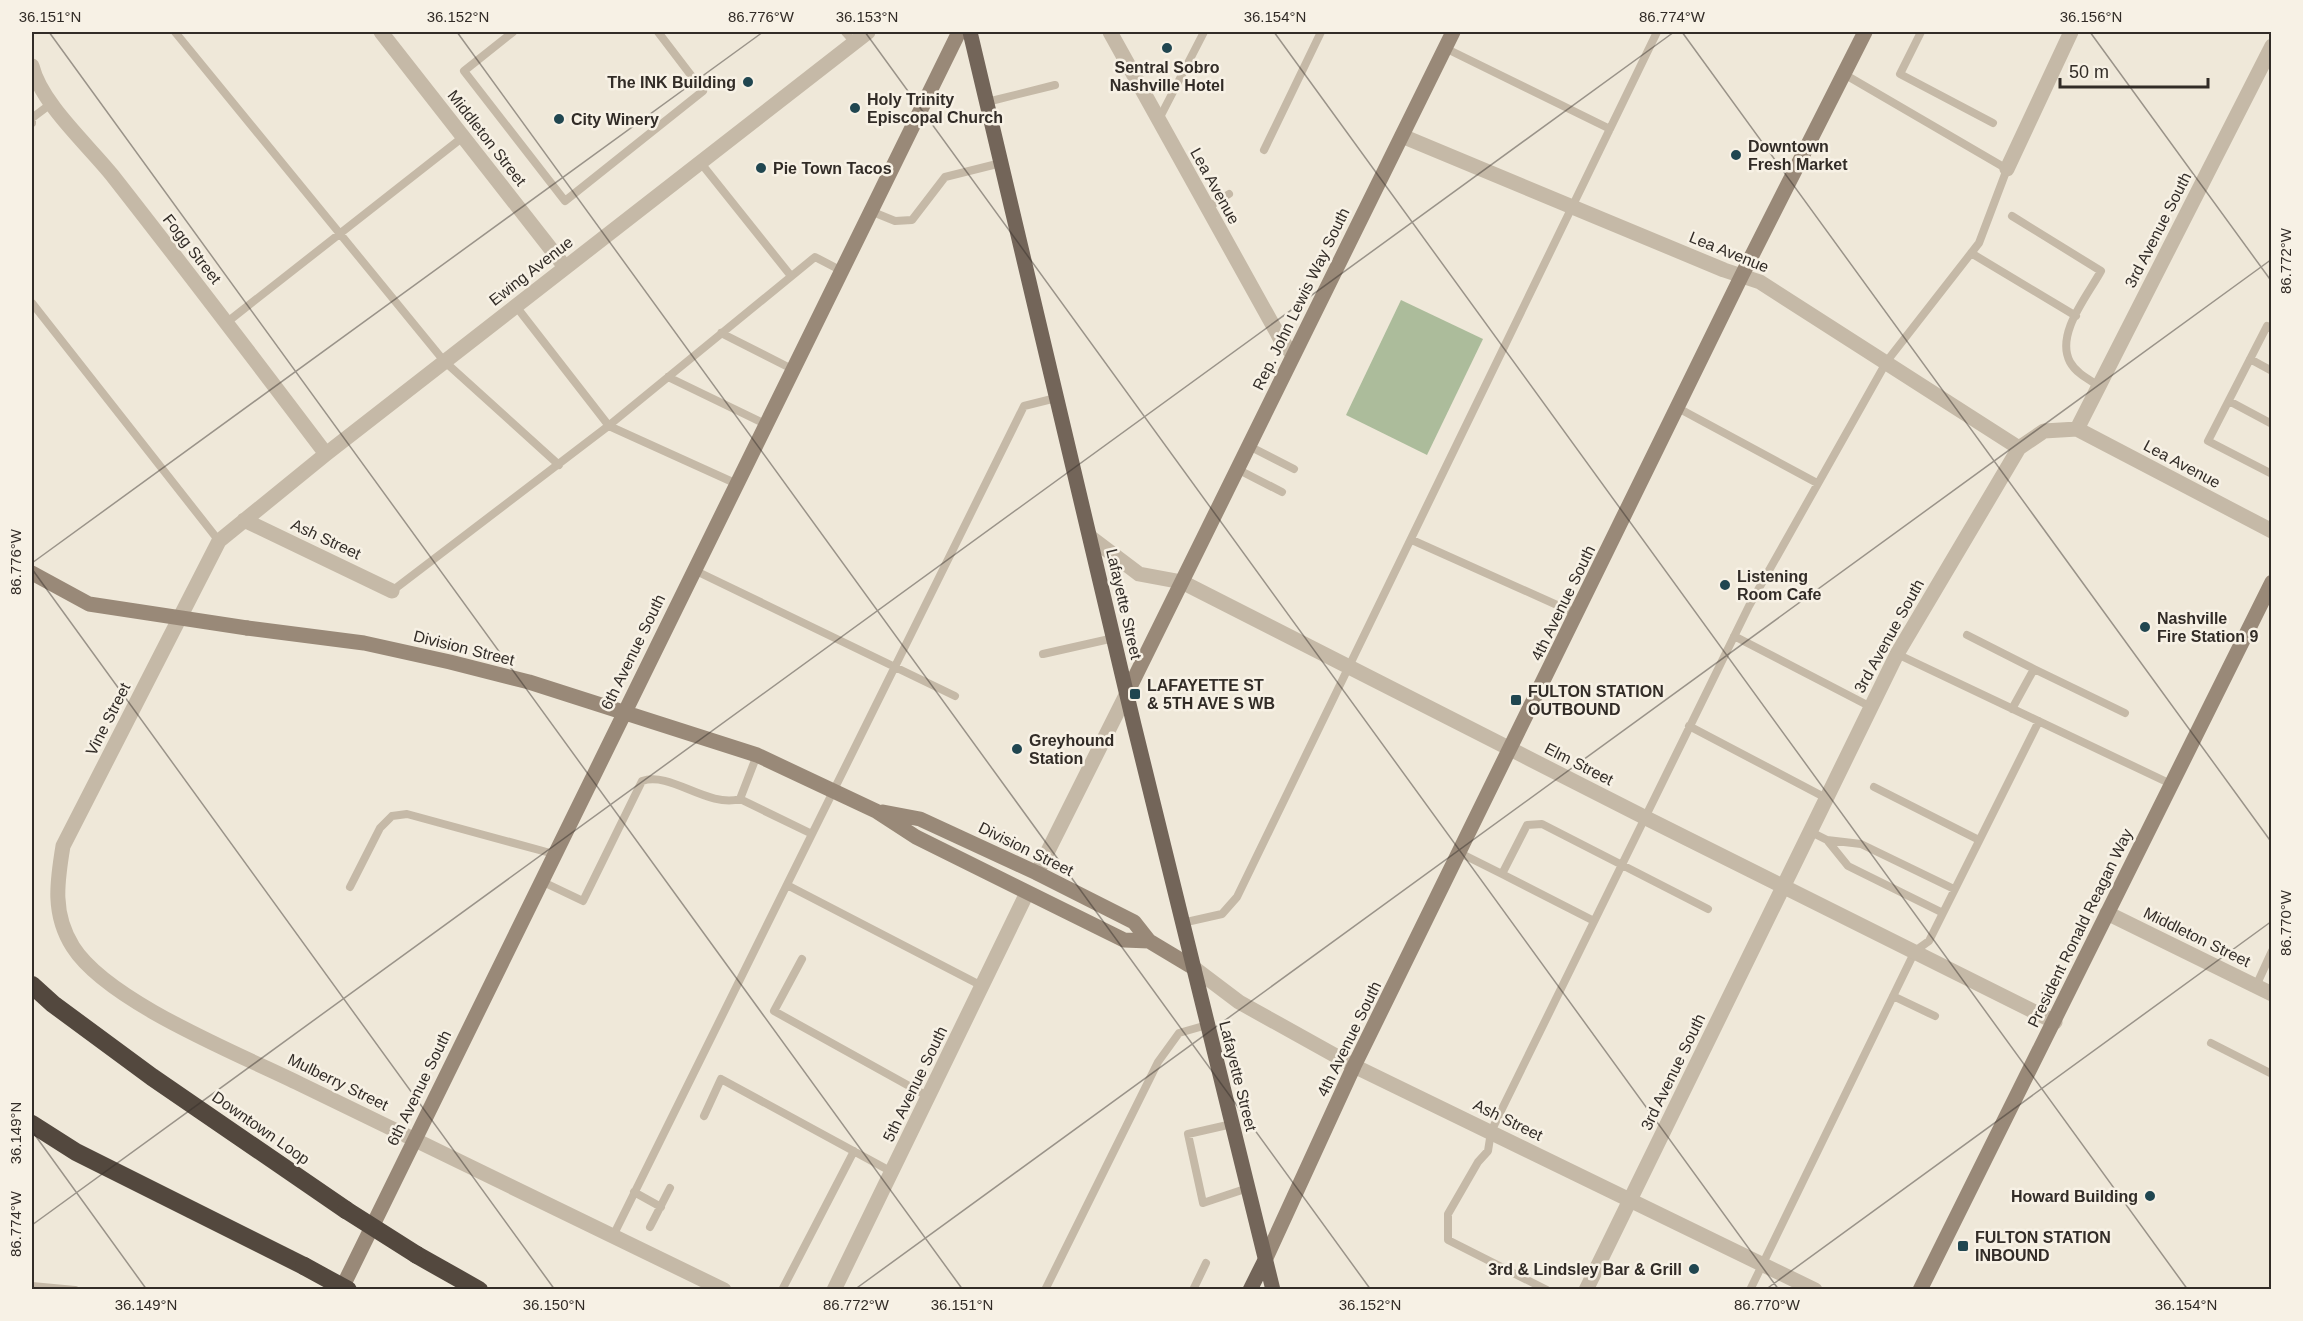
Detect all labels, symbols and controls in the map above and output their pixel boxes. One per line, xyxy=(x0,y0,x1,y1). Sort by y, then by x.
text: 36.151°N xyxy=(19,8,81,25)
text: 36.152°N xyxy=(427,8,489,25)
text: 86.776°W xyxy=(728,8,795,25)
text: 36.153°N xyxy=(836,8,898,25)
text: 36.154°N xyxy=(1244,8,1306,25)
text: 86.774°W xyxy=(1639,8,1706,25)
text: 36.156°N xyxy=(2060,8,2122,25)
marker: Sentral Sobro Nashville Hotel xyxy=(1160,41,1174,55)
scale bar xyxy=(2060,51,2208,89)
place label: Sentral Sobro Nashville Hotel xyxy=(1110,59,1224,94)
text: 50 m xyxy=(2069,62,2109,82)
place label: The INK Building xyxy=(607,74,736,91)
marker: The INK Building xyxy=(741,75,755,89)
street label: Middleton Street xyxy=(444,87,530,190)
place label: Holy Trinity Episcopal Church xyxy=(867,91,1003,126)
marker: Holy Trinity Episcopal Church xyxy=(848,101,862,115)
place label: City Winery xyxy=(571,111,659,128)
marker: City Winery xyxy=(552,112,566,126)
place label: Downtown Fresh Market xyxy=(1748,138,1848,173)
street label: Lea Avenue xyxy=(1187,145,1243,227)
marker: Downtown Fresh Market xyxy=(1729,148,1743,162)
place label: Pie Town Tacos xyxy=(773,160,892,177)
marker: Pie Town Tacos xyxy=(754,161,768,175)
street label: 3rd Avenue South xyxy=(2122,170,2194,290)
street label: Rep. John Lewis Way South xyxy=(1249,205,1353,393)
street label: Fogg Street xyxy=(160,211,225,288)
text: 86.772°W xyxy=(2277,227,2294,294)
street label: Lea Avenue xyxy=(1687,228,1771,276)
street label: Ewing Avenue xyxy=(486,233,576,309)
street label: Lea Avenue xyxy=(2141,437,2223,491)
street label: Ash Street xyxy=(289,516,364,563)
text: 86.776°W xyxy=(7,528,24,595)
street label: 4th Avenue South xyxy=(1528,543,1598,663)
street label: Lafayette Street xyxy=(1103,547,1145,661)
place label: Listening Room Cafe xyxy=(1737,568,1822,603)
street label: 3rd Avenue South xyxy=(1851,576,1927,696)
marker: Listening Room Cafe xyxy=(1718,578,1732,592)
street label: 6th Avenue South xyxy=(598,592,668,712)
place label: Nashville Fire Station 9 xyxy=(2157,610,2258,645)
marker: Nashville Fire Station 9 xyxy=(2138,620,2152,634)
street label: Division Street xyxy=(412,627,517,669)
place label: LAFAYETTE ST & 5TH AVE S WB xyxy=(1147,677,1275,712)
street label: Vine Street xyxy=(83,680,134,758)
place label: FULTON STATION OUTBOUND xyxy=(1528,683,1664,718)
marker: LAFAYETTE ST & 5TH AVE S WB xyxy=(1128,687,1142,701)
marker: FULTON STATION OUTBOUND xyxy=(1509,693,1523,707)
place label: Greyhound Station xyxy=(1029,732,1114,767)
street label: Elm Street xyxy=(1542,739,1617,789)
marker: Greyhound Station xyxy=(1010,742,1024,756)
street label: Division Street xyxy=(976,819,1077,879)
street label: President Ronald Reagan Way xyxy=(2024,826,2136,1030)
text: 86.770°W xyxy=(2277,889,2294,956)
street label: Middleton Street xyxy=(2141,904,2254,970)
street label: 4th Avenue South xyxy=(1314,979,1384,1099)
street label: 3rd Avenue South xyxy=(1638,1011,1708,1133)
street label: Lafayette Street xyxy=(1216,1019,1260,1133)
street label: 5th Avenue South xyxy=(880,1024,950,1144)
street label: 6th Avenue South xyxy=(384,1028,454,1148)
street label: Mulberry Street xyxy=(285,1050,391,1114)
street label: Downtown Loop xyxy=(209,1088,313,1168)
street label: Ash Street xyxy=(1471,1096,1546,1144)
text: 36.149°N xyxy=(7,1102,24,1164)
place label: Howard Building xyxy=(2011,1188,2138,1205)
marker: Howard Building xyxy=(2143,1189,2157,1203)
text: 86.774°W xyxy=(7,1190,24,1257)
place label: FULTON STATION INBOUND xyxy=(1975,1229,2111,1264)
marker: FULTON STATION INBOUND xyxy=(1956,1239,1970,1253)
place label: 3rd & Lindsley Bar & Grill xyxy=(1488,1261,1682,1278)
marker: 3rd & Lindsley Bar & Grill xyxy=(1687,1262,1701,1276)
text: 36.149°N xyxy=(115,1296,177,1313)
text: 36.150°N xyxy=(523,1296,585,1313)
text: 86.772°W xyxy=(823,1296,890,1313)
text: 36.151°N xyxy=(931,1296,993,1313)
text: 36.152°N xyxy=(1339,1296,1401,1313)
text: 86.770°W xyxy=(1734,1296,1801,1313)
text: 36.154°N xyxy=(2155,1296,2217,1313)

